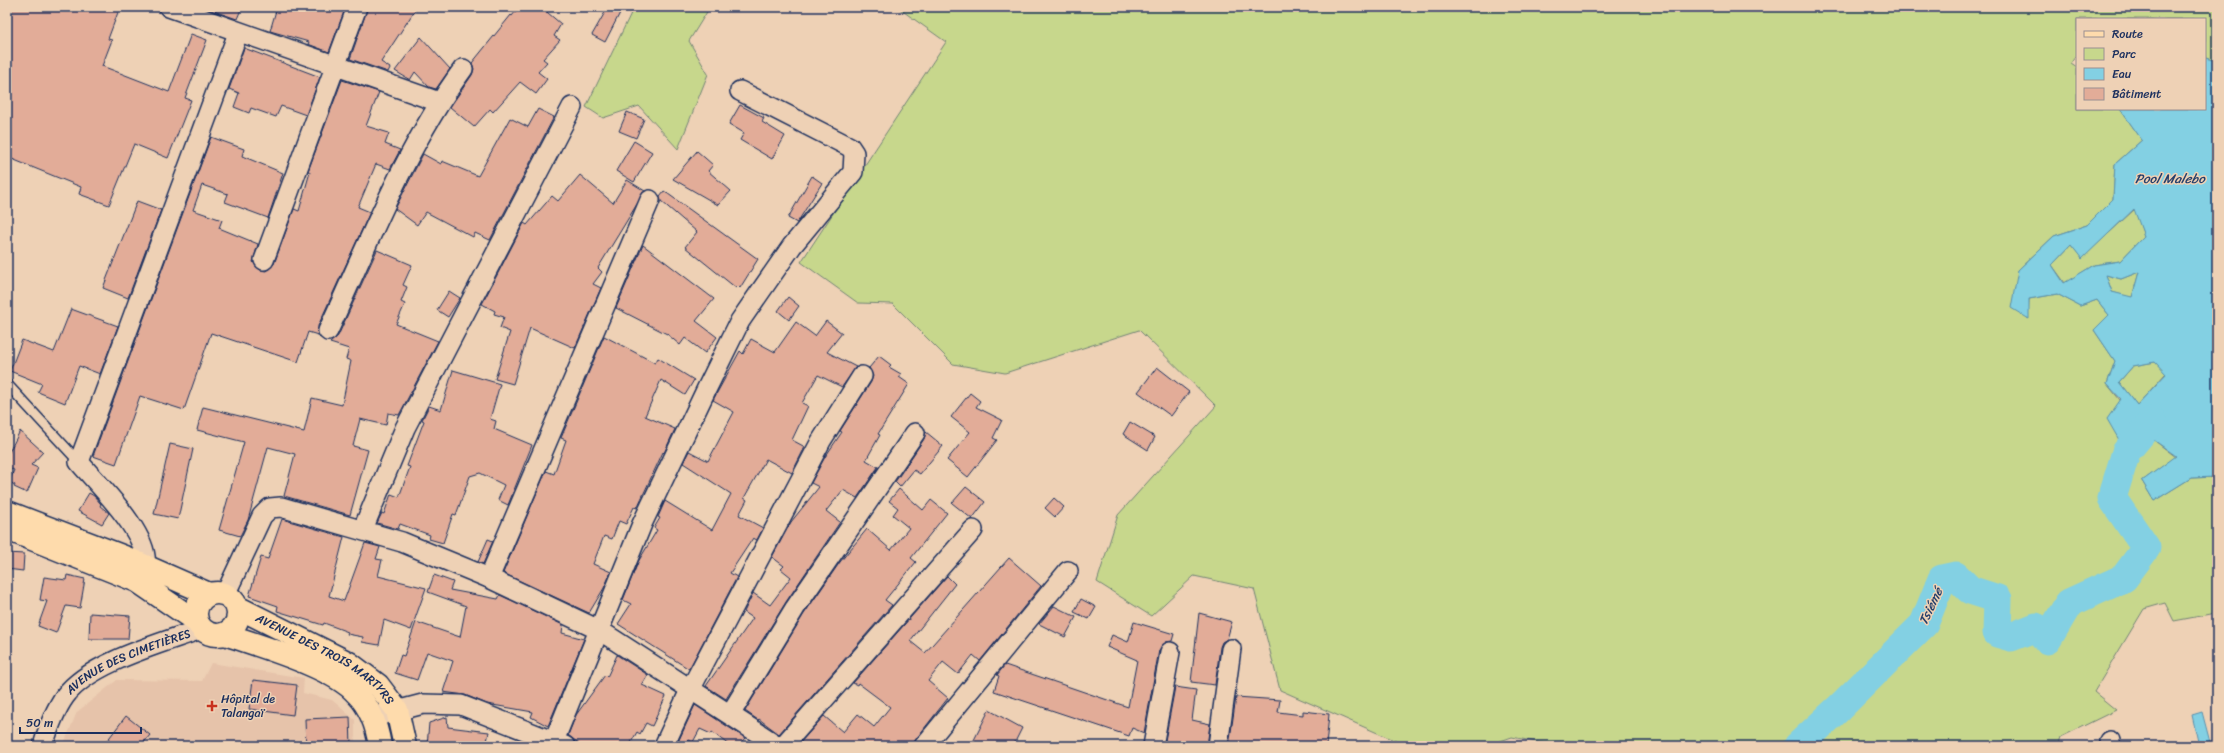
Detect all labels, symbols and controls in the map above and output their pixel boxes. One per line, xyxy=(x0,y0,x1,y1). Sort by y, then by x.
legend xyxy=(2076,18,2206,110)
text: Route xyxy=(2112,23,2143,45)
text: Parc xyxy=(2112,43,2136,65)
text: Eau xyxy=(2112,63,2132,85)
text: Bâtiment xyxy=(2112,83,2161,105)
water label: Pool Malebo xyxy=(2135,167,2206,190)
water label: Tsiémé xyxy=(1912,582,1950,629)
street label: AVENUE DES TROIS MARTYRS xyxy=(251,607,401,710)
street label: AVENUE DES CIMETIÈRES xyxy=(59,622,194,701)
place label: Hôpital de Talangaï xyxy=(221,688,275,724)
marker: Hôpital de Talangaï xyxy=(206,700,218,712)
scale bar xyxy=(20,709,141,735)
text: 50 m xyxy=(26,712,53,734)

